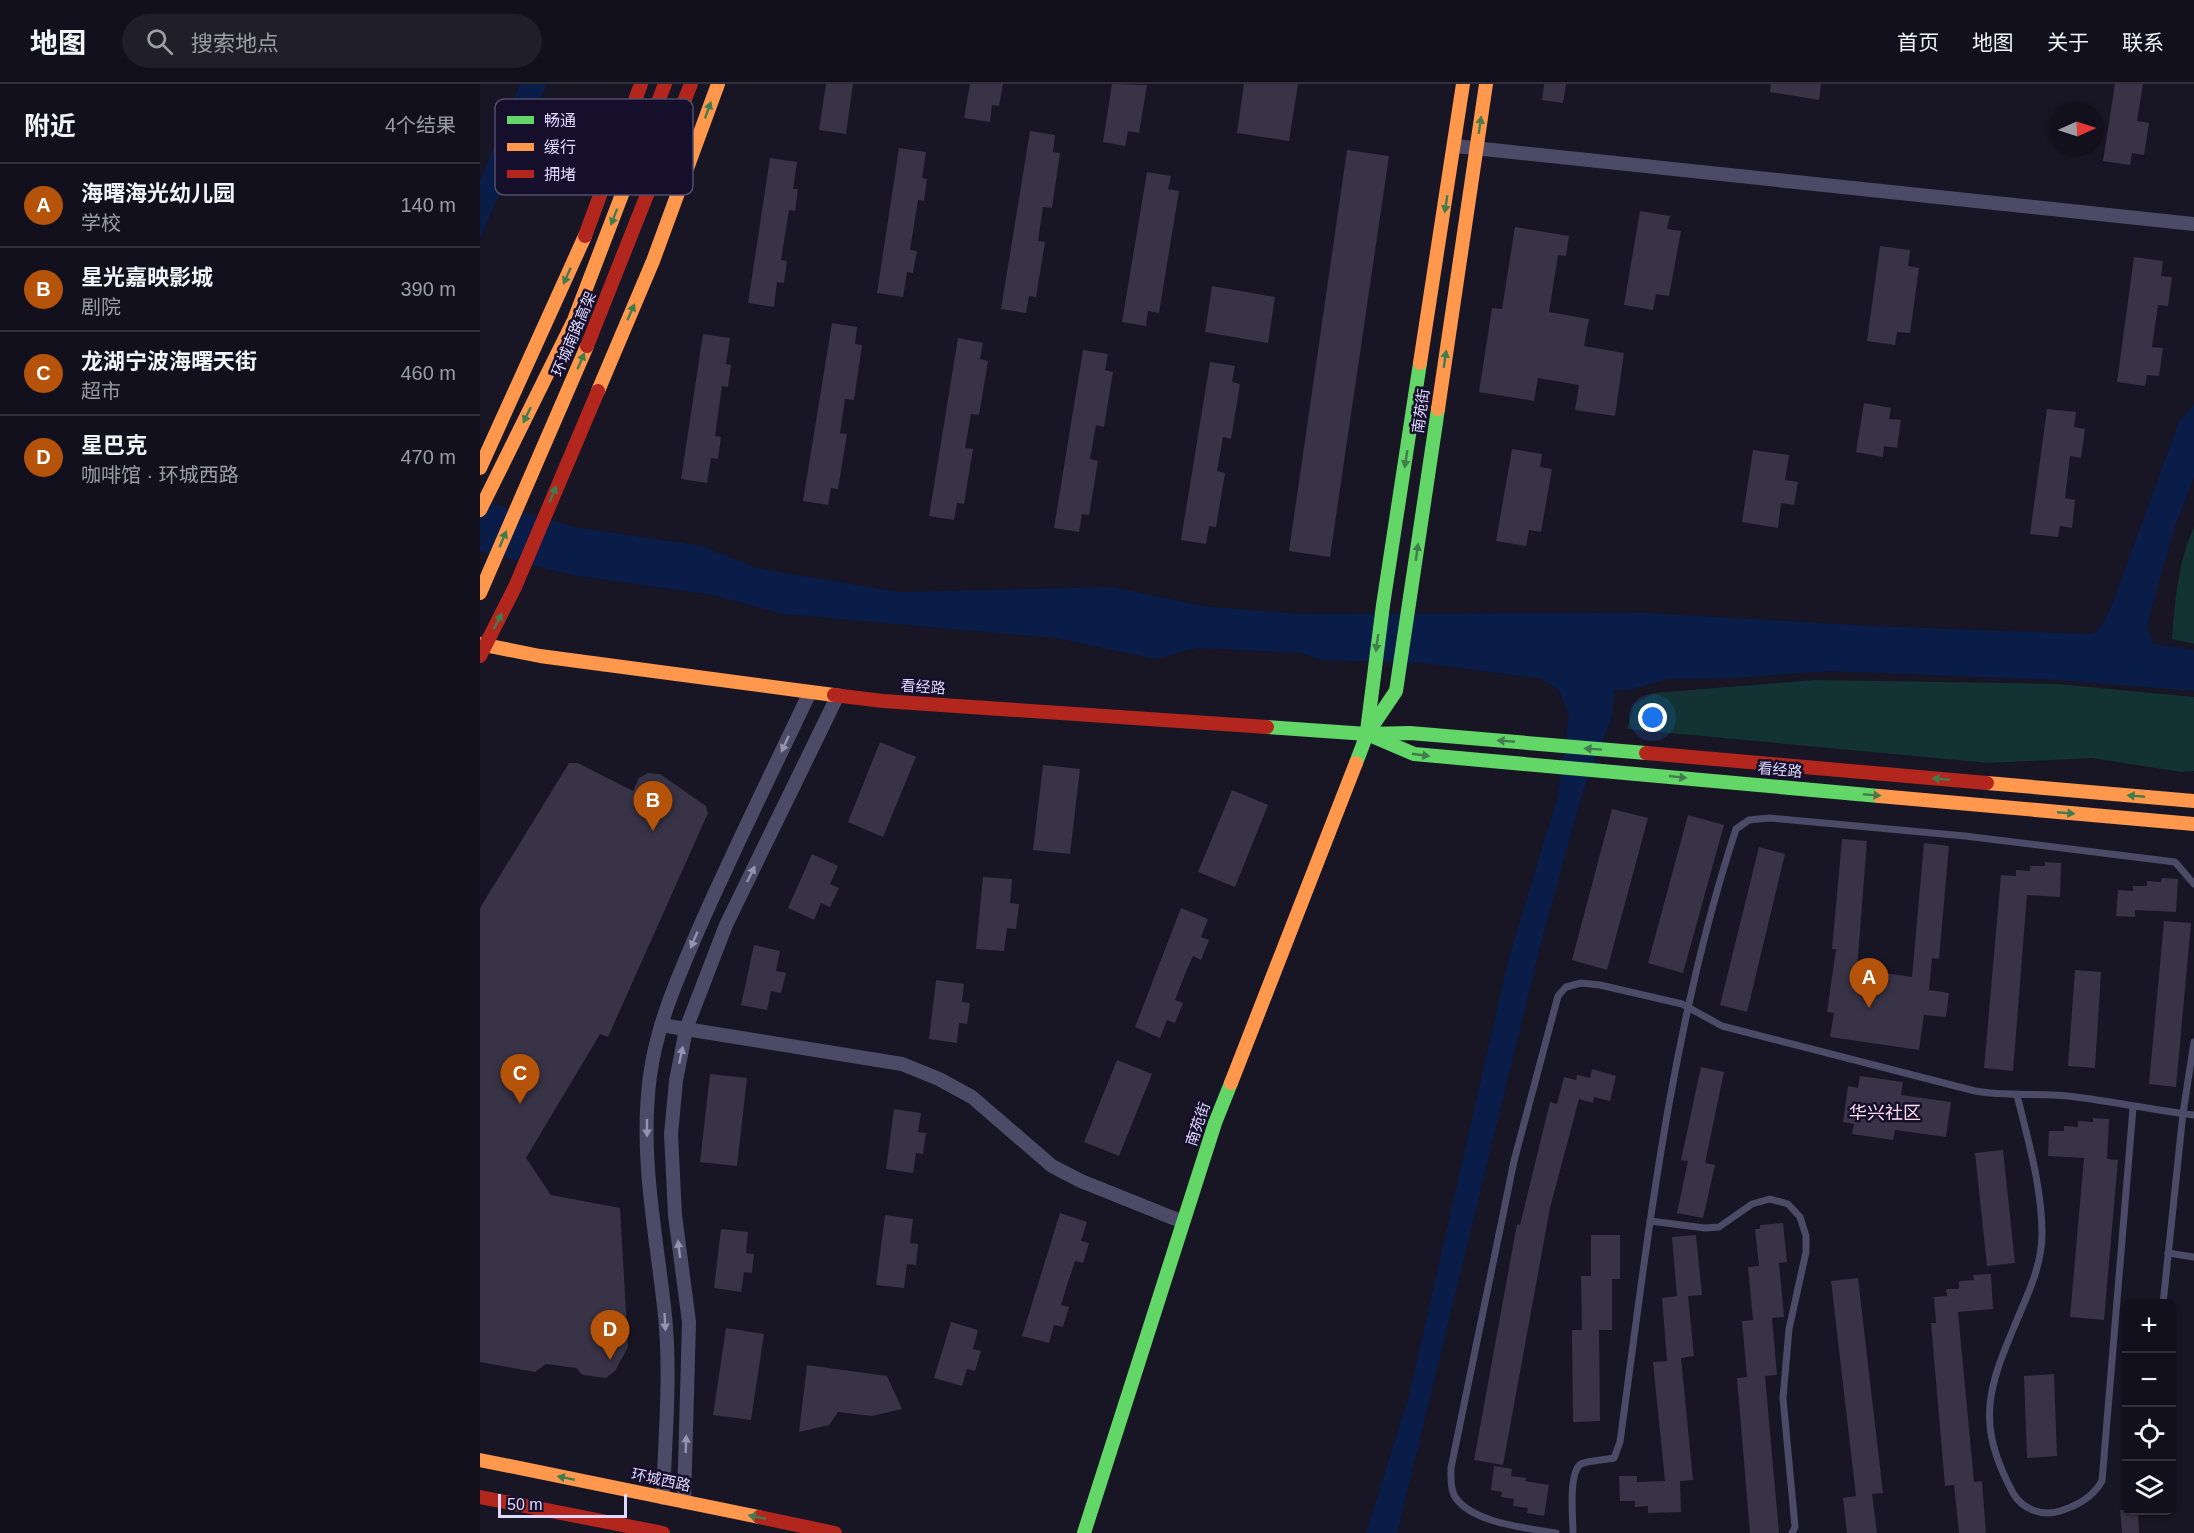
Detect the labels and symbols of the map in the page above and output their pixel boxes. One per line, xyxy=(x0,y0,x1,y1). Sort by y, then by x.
legend xyxy=(495,99,693,195)
one-way arrow xyxy=(704,101,714,119)
north arrow xyxy=(2050,102,2104,156)
text: 畅通 xyxy=(544,112,576,129)
one-way arrow xyxy=(1475,115,1484,134)
text: 缓行 xyxy=(544,139,576,156)
text: 拥堵 xyxy=(544,166,576,183)
one-way arrow xyxy=(1441,195,1450,214)
one-way arrow xyxy=(609,208,618,226)
one-way arrow xyxy=(562,267,572,285)
street label: 环城南路高架 xyxy=(548,289,599,379)
one-way arrow xyxy=(627,303,636,321)
one-way arrow xyxy=(1441,350,1450,369)
one-way arrow xyxy=(576,351,586,369)
street label: 南苑街 xyxy=(1409,387,1432,434)
one-way arrow xyxy=(523,406,532,423)
one-way arrow xyxy=(1401,450,1410,469)
one-way arrow xyxy=(549,484,559,502)
one-way arrow xyxy=(498,530,508,548)
one-way arrow xyxy=(1413,543,1422,562)
one-way arrow xyxy=(493,613,503,630)
one-way arrow xyxy=(1373,634,1382,653)
street label: 看经路 xyxy=(900,676,946,697)
your location xyxy=(1638,703,1667,732)
one-way arrow xyxy=(781,736,790,753)
one-way arrow xyxy=(1496,737,1515,746)
one-way arrow xyxy=(1583,744,1602,754)
one-way arrow xyxy=(1412,750,1431,759)
street label: 看经路 xyxy=(1757,759,1803,780)
one-way arrow xyxy=(1668,772,1687,782)
one-way arrow xyxy=(1932,774,1951,784)
pin: B xyxy=(634,782,672,831)
one-way arrow xyxy=(1862,790,1881,800)
one-way arrow xyxy=(2126,791,2145,801)
one-way arrow xyxy=(2056,808,2075,817)
one-way arrow xyxy=(746,865,755,882)
one-way arrow xyxy=(689,932,699,950)
pin: A xyxy=(1850,958,1888,1008)
one-way arrow xyxy=(677,1046,686,1065)
pin: C xyxy=(500,1054,540,1104)
street label: 南苑街 xyxy=(1182,1100,1213,1148)
district label: 华兴社区 xyxy=(1849,1103,1921,1123)
one-way arrow xyxy=(642,1118,652,1137)
one-way arrow xyxy=(675,1240,684,1259)
pin: D xyxy=(590,1310,630,1360)
one-way arrow xyxy=(661,1312,670,1331)
one-way arrow xyxy=(681,1434,691,1453)
street label: 环城西路 xyxy=(630,1465,692,1494)
one-way arrow xyxy=(557,1473,576,1482)
scale bar xyxy=(498,1491,627,1518)
one-way arrow xyxy=(748,1512,767,1521)

